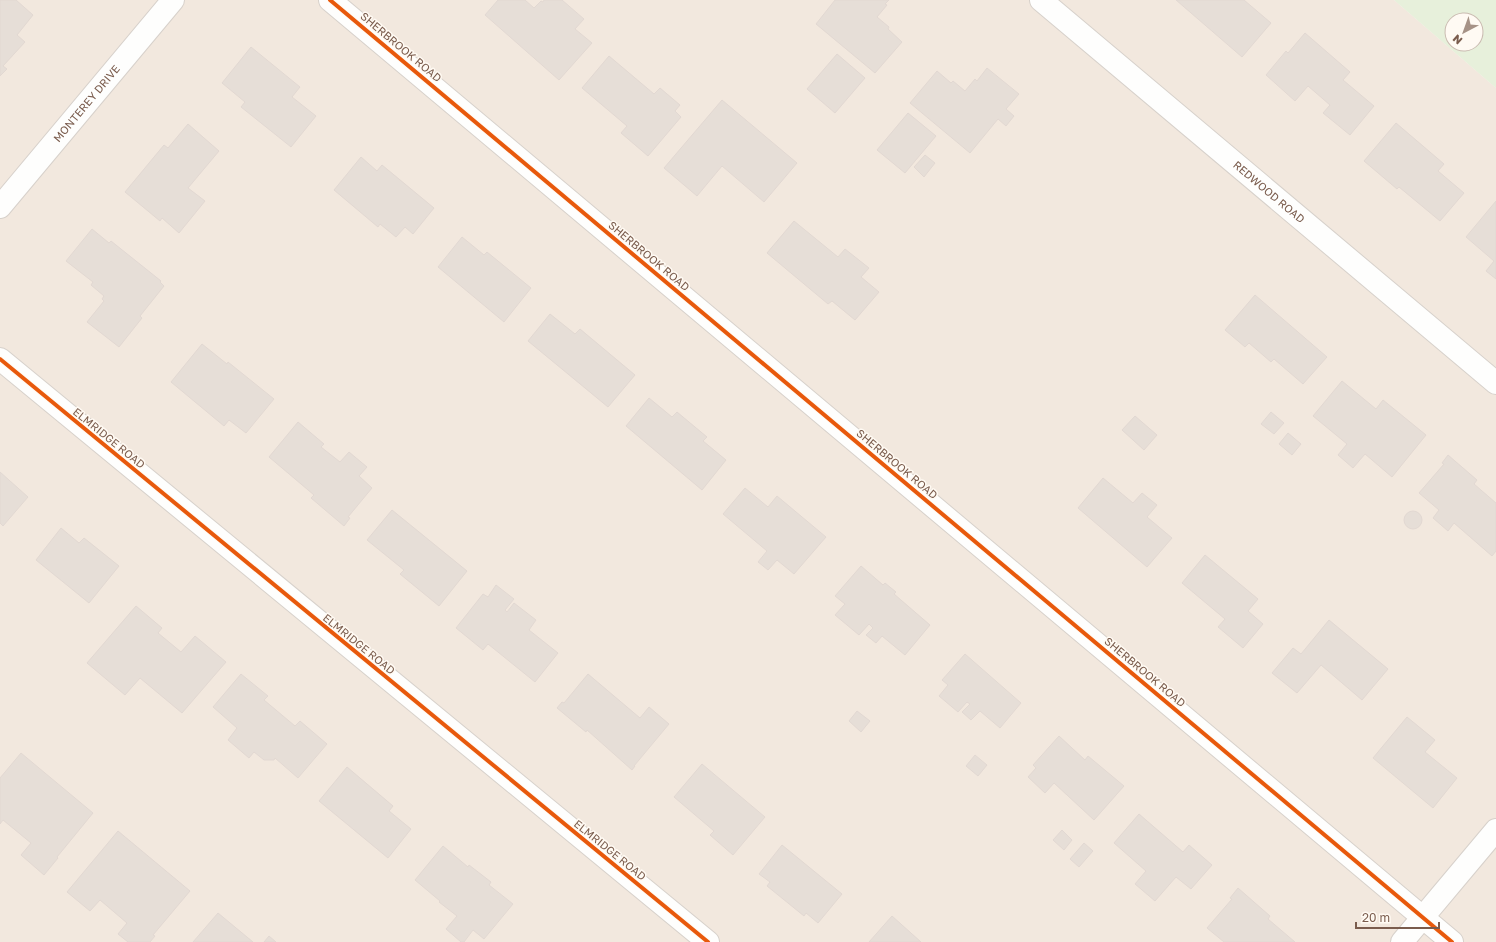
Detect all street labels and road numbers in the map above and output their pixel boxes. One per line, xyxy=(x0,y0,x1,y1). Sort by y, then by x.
street label: SHERBROOK ROAD xyxy=(358,9,445,84)
street label: MONTEREY DRIVE xyxy=(50,62,122,144)
street label: REDWOOD ROAD xyxy=(1231,158,1308,225)
street label: SHERBROOK ROAD xyxy=(606,218,693,293)
street label: ELMRIDGE ROAD xyxy=(71,405,148,471)
street label: SHERBROOK ROAD xyxy=(854,426,941,501)
street label: ELMRIDGE ROAD xyxy=(321,611,398,677)
street label: SHERBROOK ROAD xyxy=(1102,634,1189,709)
street label: ELMRIDGE ROAD xyxy=(572,817,649,883)

